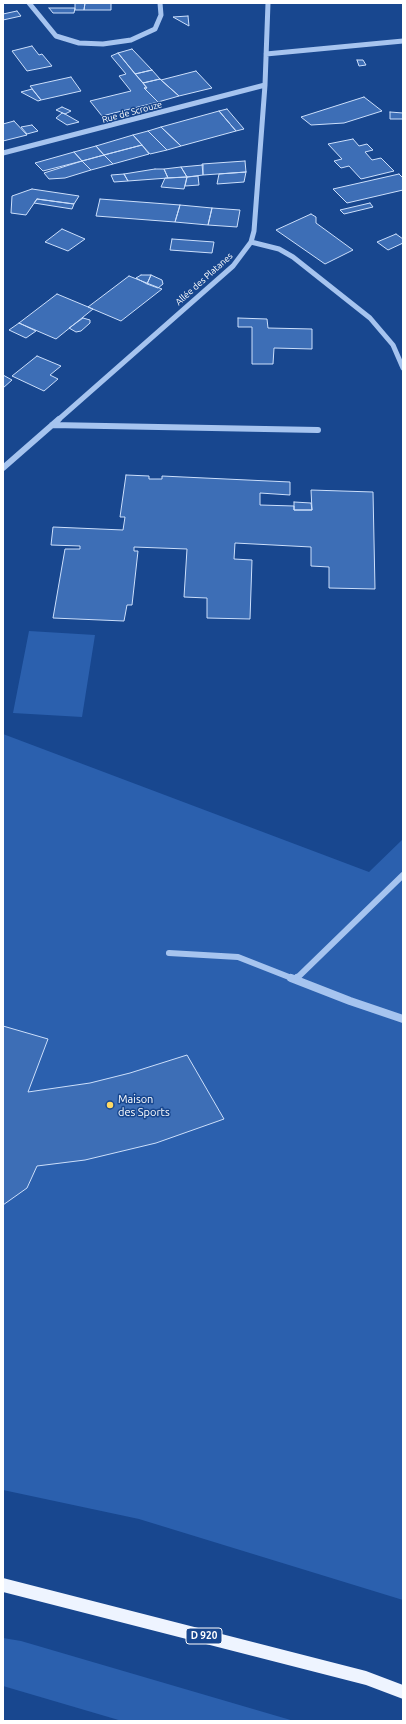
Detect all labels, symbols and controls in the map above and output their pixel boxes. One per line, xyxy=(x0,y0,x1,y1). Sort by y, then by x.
street label: Rue de Scrouze xyxy=(101,99,163,125)
street label: Allée des Platanes xyxy=(173,250,235,308)
place label: Maison des Sports xyxy=(118,1092,170,1118)
marker: Maison des Sports xyxy=(105,1100,115,1110)
road number: D 920 xyxy=(186,1628,222,1644)

